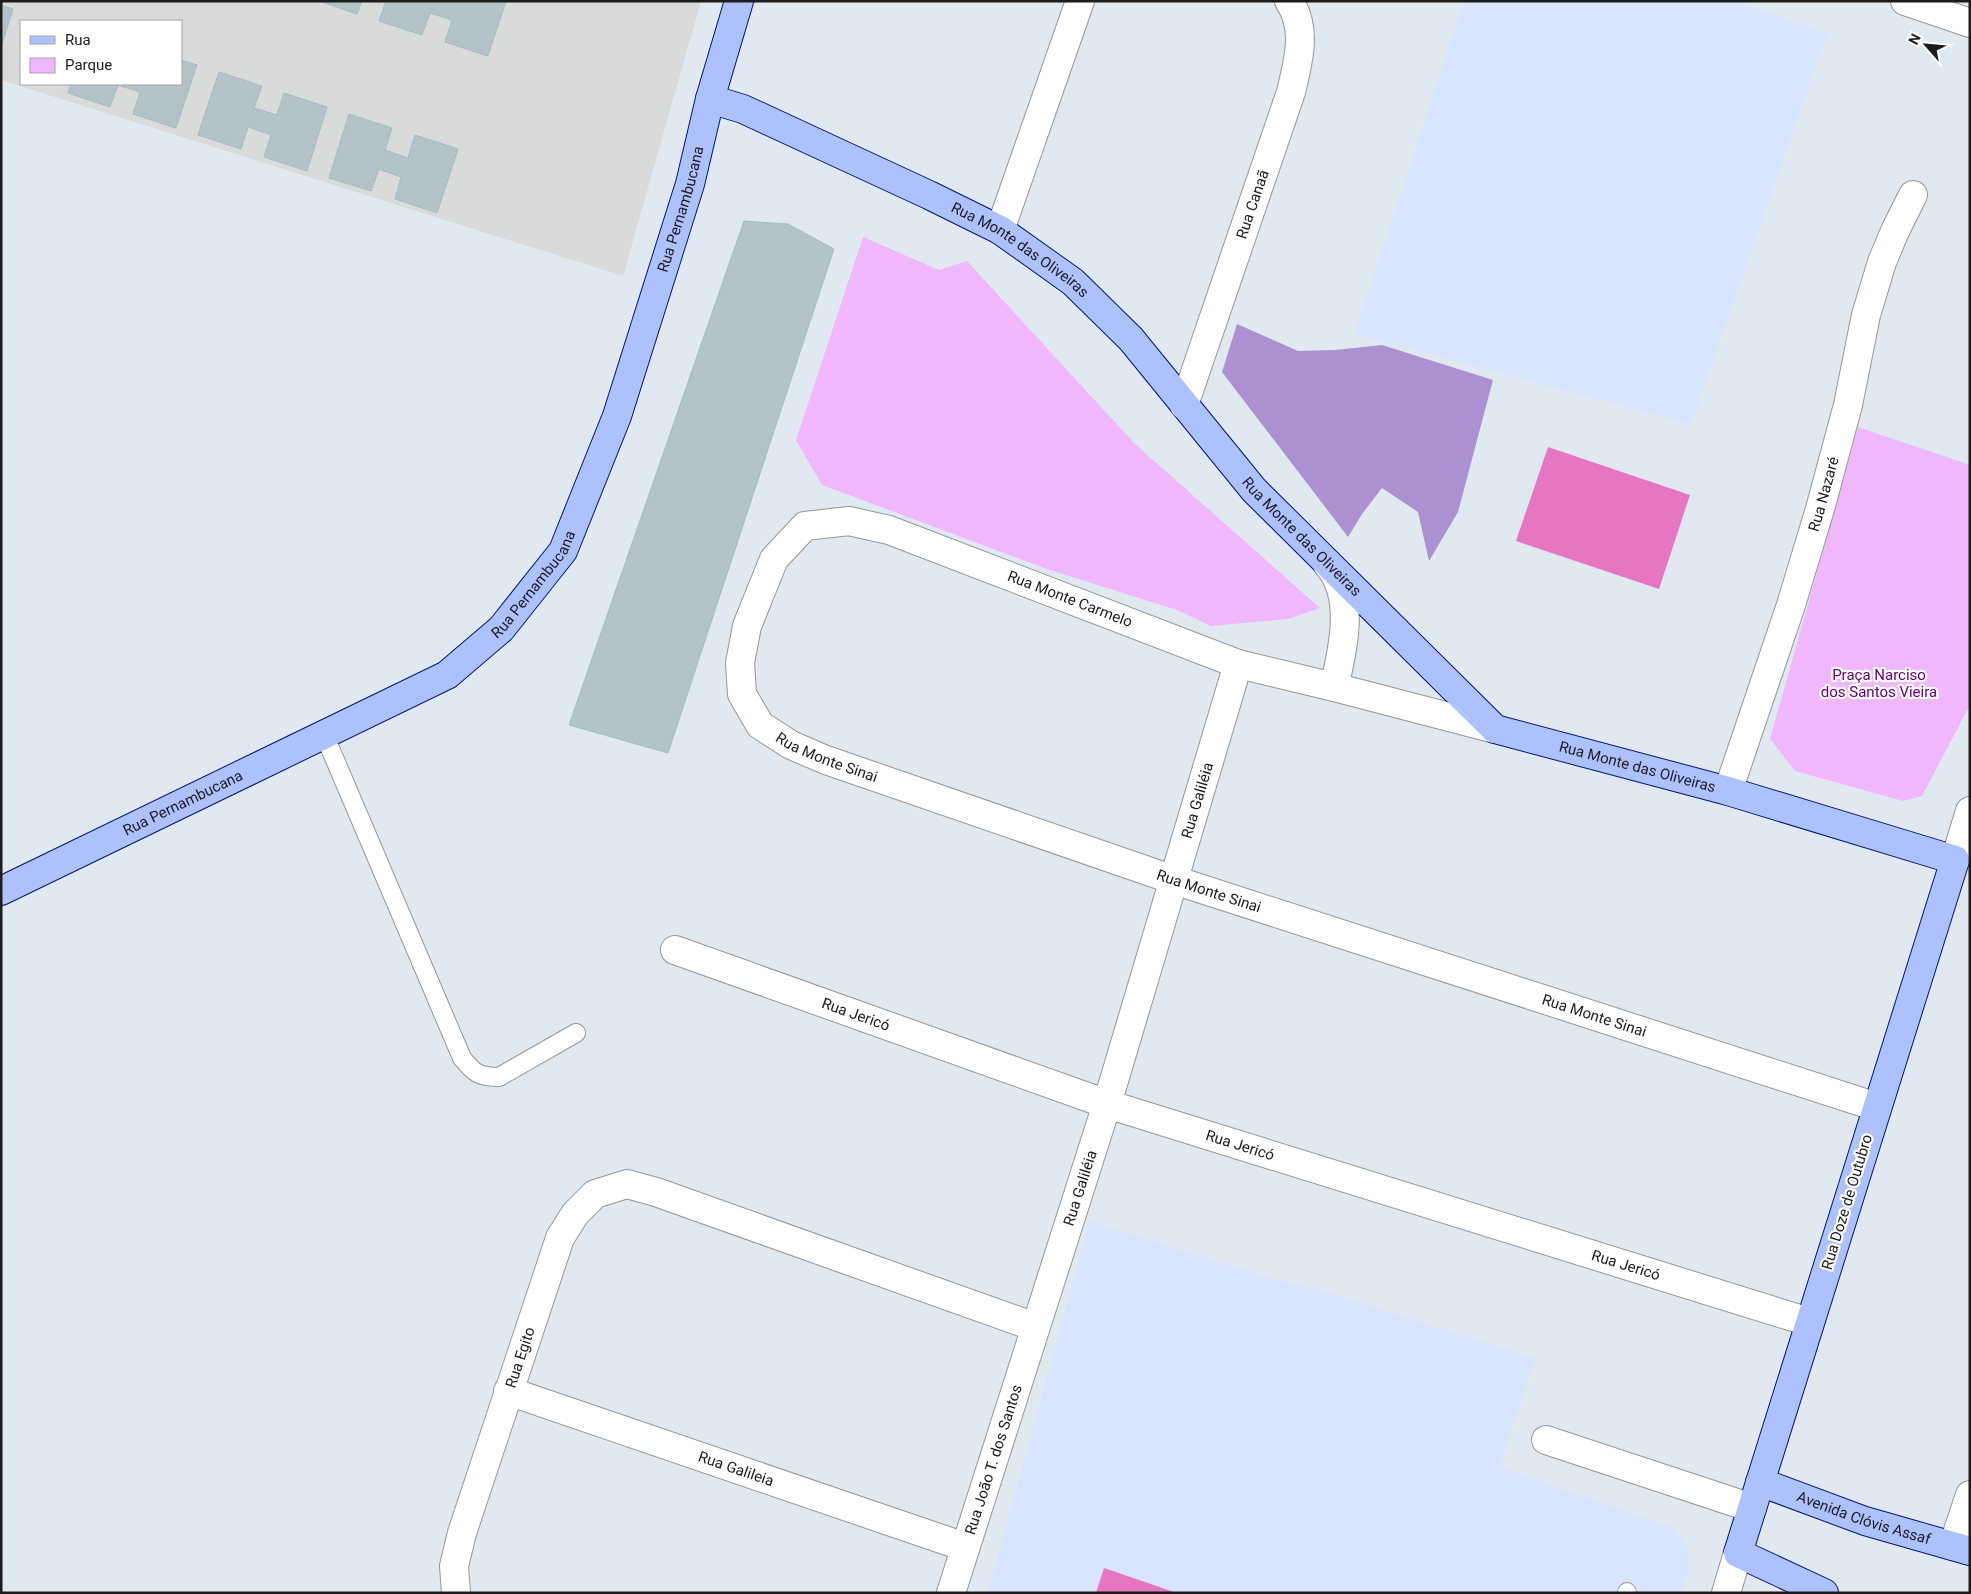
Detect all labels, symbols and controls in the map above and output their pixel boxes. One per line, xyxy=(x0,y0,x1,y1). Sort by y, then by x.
legend xyxy=(20,20,182,85)
north arrow xyxy=(1901,20,1951,70)
text: Rua xyxy=(65,31,91,49)
text: N xyxy=(1905,31,1924,47)
text: Parque xyxy=(65,56,112,74)
street label: Rua Pernambucana xyxy=(654,144,708,275)
street label: Rua Canaã xyxy=(1232,167,1273,241)
street label: Rua Monte das Oliveiras xyxy=(948,198,1092,301)
street label: Rua Nazaré xyxy=(1805,455,1843,534)
street label: Rua Monte das Oliveiras xyxy=(1238,474,1365,600)
street label: Rua Pernambucana xyxy=(488,528,579,642)
street label: Rua Monte Carmelo xyxy=(1005,567,1135,631)
park label: Praça Narciso dos Santos Vieira xyxy=(1821,666,1937,701)
street label: Rua Monte Sinai xyxy=(772,728,880,786)
street label: Rua Monte das Oliveiras xyxy=(1557,737,1718,796)
street label: Rua Galiléia xyxy=(1178,760,1217,841)
street label: Rua Pernambucana xyxy=(120,766,246,840)
street label: Rua Monte Sinai xyxy=(1154,866,1263,917)
street label: Rua Monte Sinai xyxy=(1540,990,1649,1041)
street label: Rua Jericó xyxy=(819,994,892,1035)
street label: Rua Jericó xyxy=(1204,1126,1277,1164)
street label: Rua Doze de Outubro xyxy=(1818,1132,1876,1272)
street label: Rua Galiléia xyxy=(1060,1148,1101,1228)
street label: Rua Jericó xyxy=(1589,1246,1662,1284)
street label: Rua Egito xyxy=(502,1325,539,1390)
street label: Rua João T. dos Santos xyxy=(961,1382,1026,1537)
street label: Rua Galileia xyxy=(696,1448,776,1490)
street label: Avenida Clóvis Assaf xyxy=(1794,1488,1934,1549)

